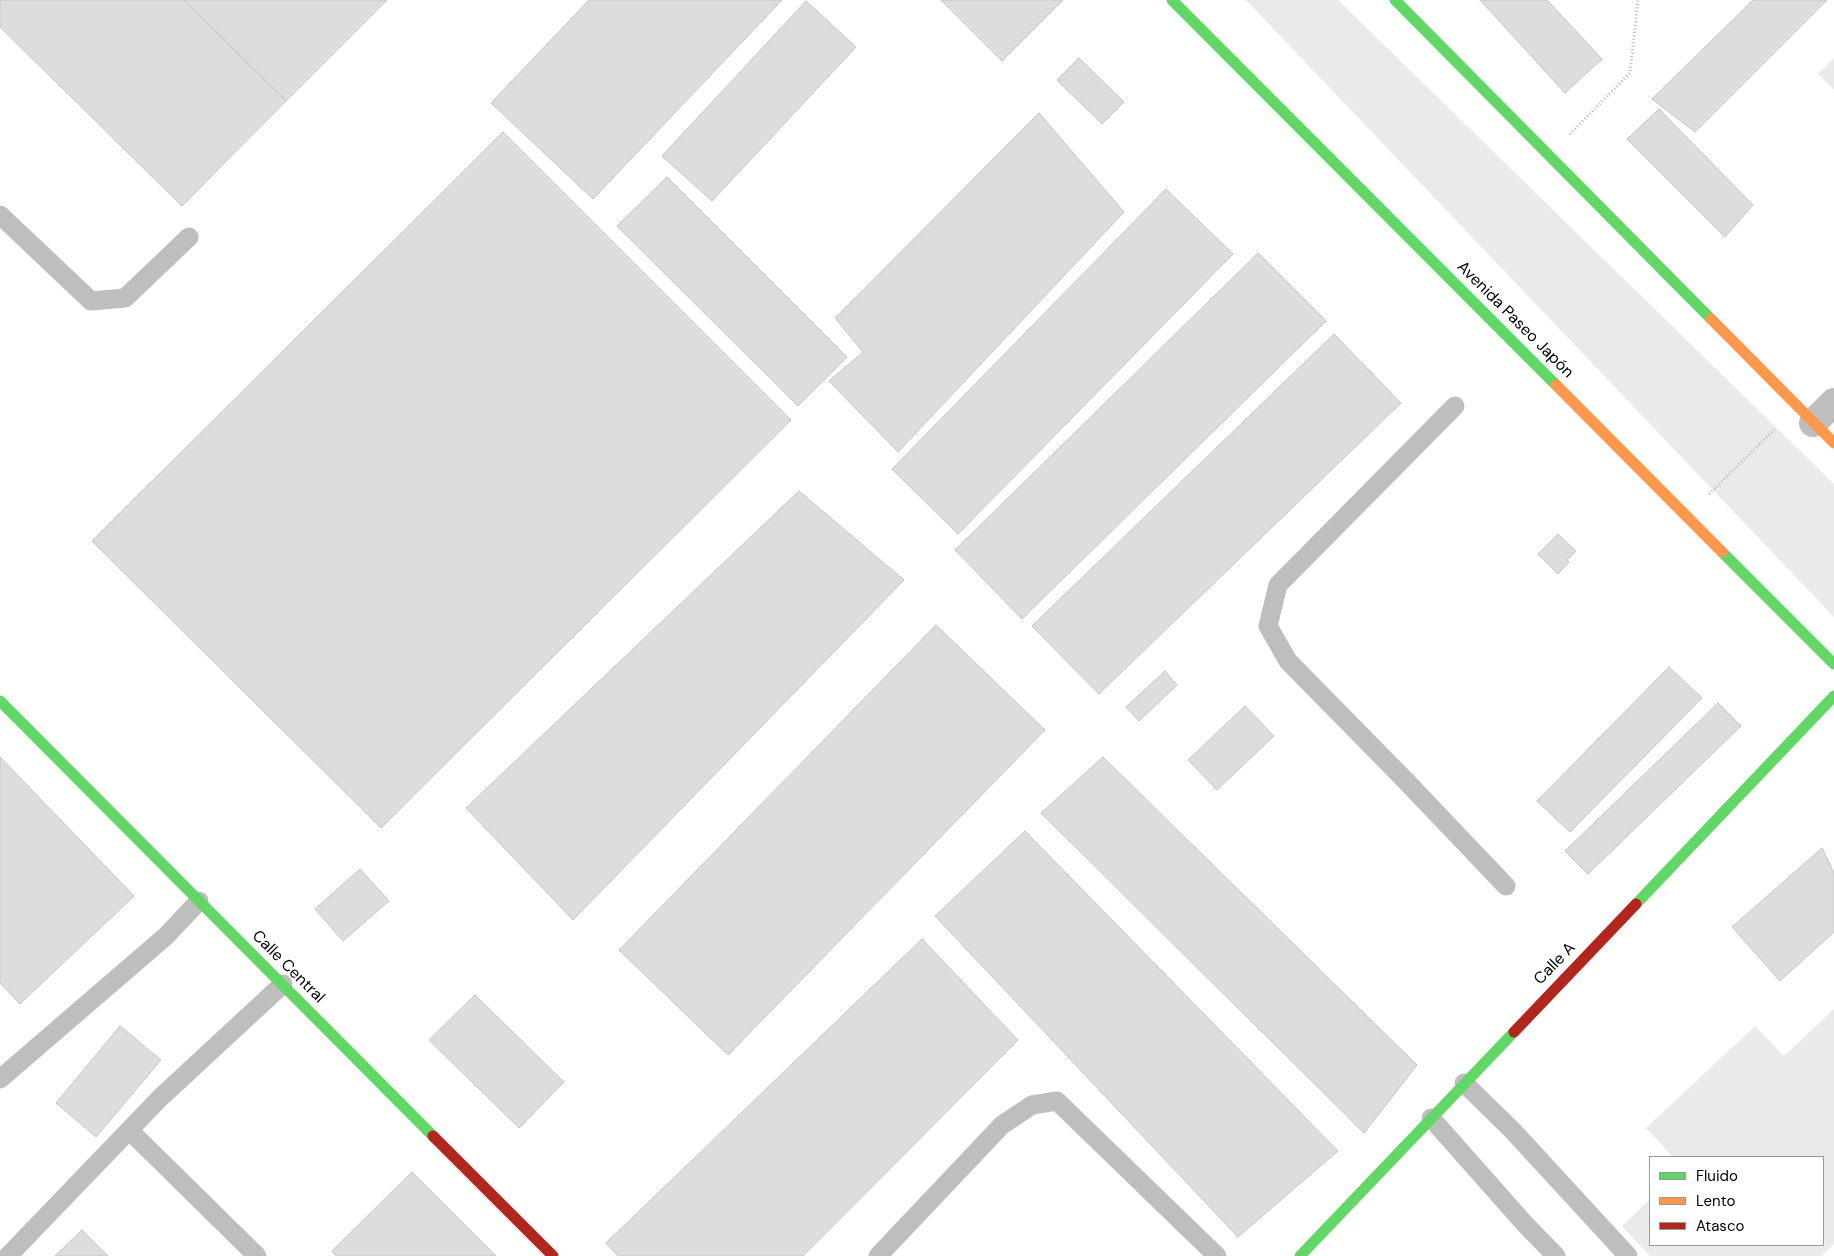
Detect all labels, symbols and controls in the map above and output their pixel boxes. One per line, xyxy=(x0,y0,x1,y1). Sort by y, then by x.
street label: Avenida Paseo Japón xyxy=(1453,258,1577,382)
street label: Calle Central xyxy=(248,927,328,1007)
street label: Calle A xyxy=(1530,939,1580,989)
legend xyxy=(1649,1156,1824,1246)
text: Fluido xyxy=(1696,1166,1738,1186)
text: Lento xyxy=(1696,1191,1735,1211)
text: Atasco xyxy=(1696,1216,1744,1236)

